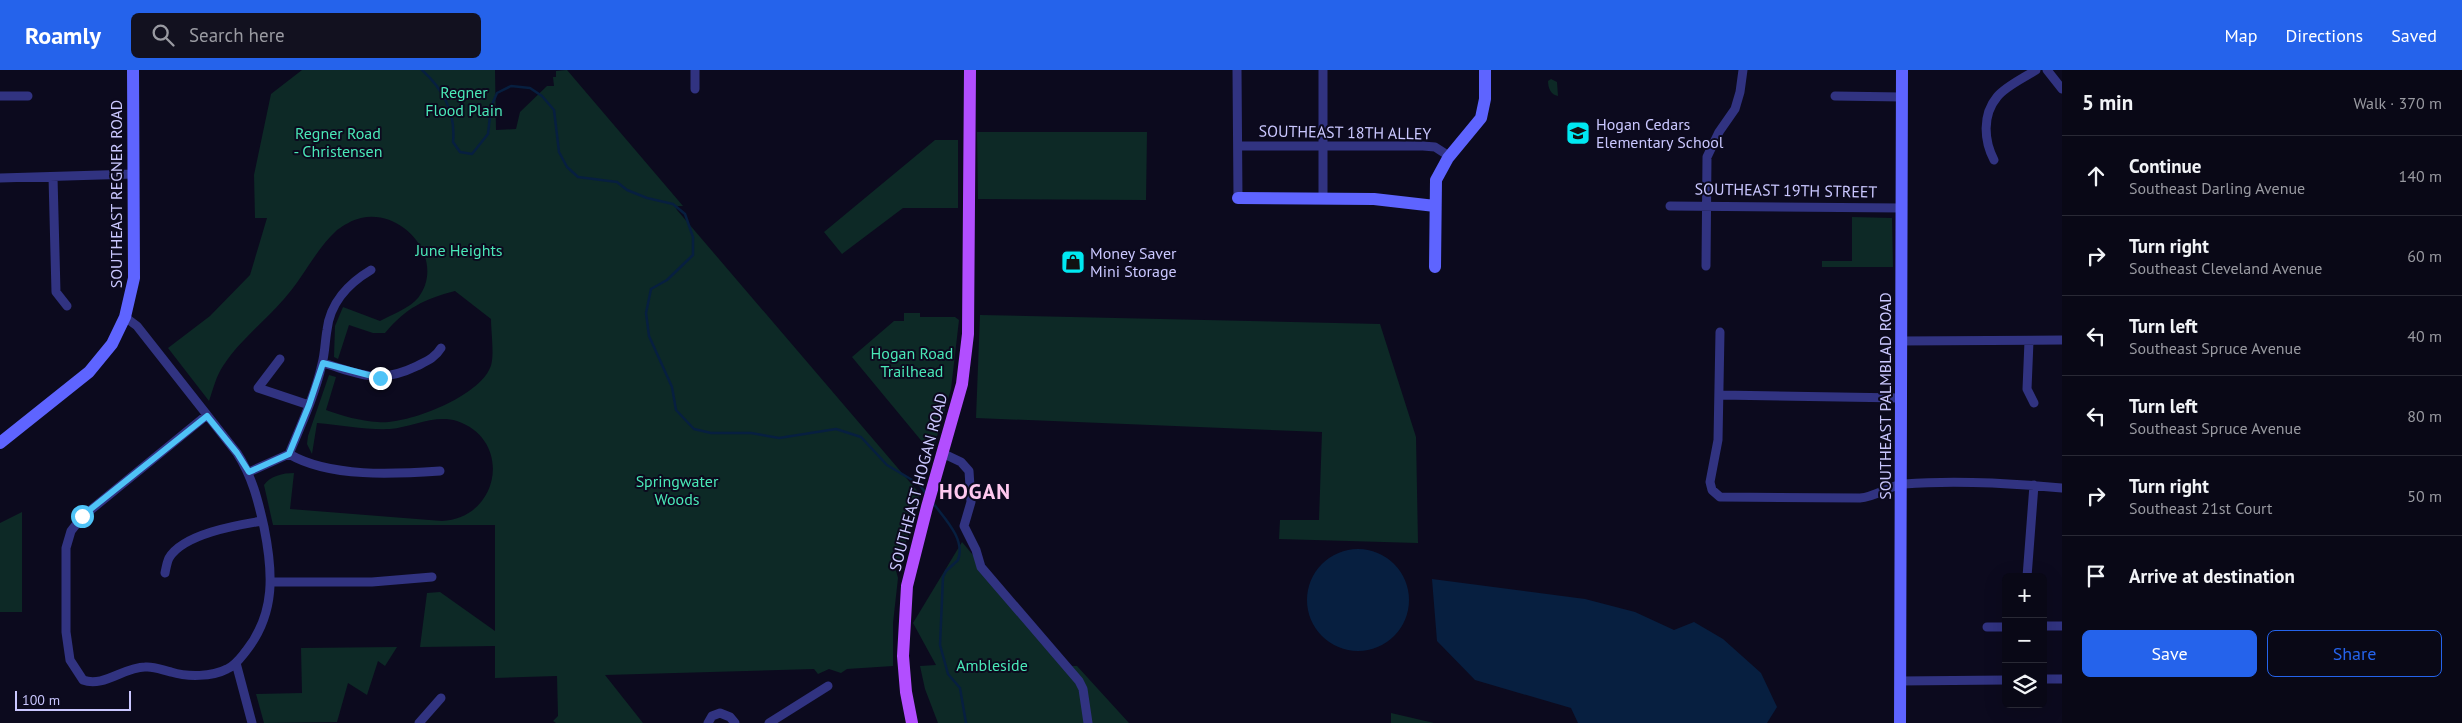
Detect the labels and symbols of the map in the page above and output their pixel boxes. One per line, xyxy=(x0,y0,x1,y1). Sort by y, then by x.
park label: Regner Flood Plain xyxy=(425,82,503,120)
street label: SOUTHEAST REGNER ROAD xyxy=(106,100,126,288)
place label: Hogan Cedars Elementary School xyxy=(1596,114,1724,152)
street label: SOUTHEAST 18TH ALLEY xyxy=(1258,120,1432,144)
school or university icon: Hogan Cedars Elementary School xyxy=(1565,120,1591,146)
park label: Regner Road - Christensen xyxy=(294,123,382,161)
street label: SOUTHEAST 19TH STREET xyxy=(1694,178,1878,202)
park label: June Heights xyxy=(414,240,503,260)
place label: Money Saver Mini Storage xyxy=(1090,243,1177,281)
shop icon: Money Saver Mini Storage xyxy=(1060,249,1086,275)
street label: SOUTHEAST PALMBLAD ROAD xyxy=(1875,292,1895,500)
park label: Hogan Road Trailhead xyxy=(871,343,953,381)
route end xyxy=(369,367,392,390)
street label: SOUTHEAST HOGAN ROAD xyxy=(885,391,951,573)
park label: Springwater Woods xyxy=(636,471,719,509)
district label: HOGAN xyxy=(939,478,1011,505)
route start xyxy=(71,505,94,528)
park label: Ambleside xyxy=(956,655,1028,675)
scale bar xyxy=(15,688,131,711)

